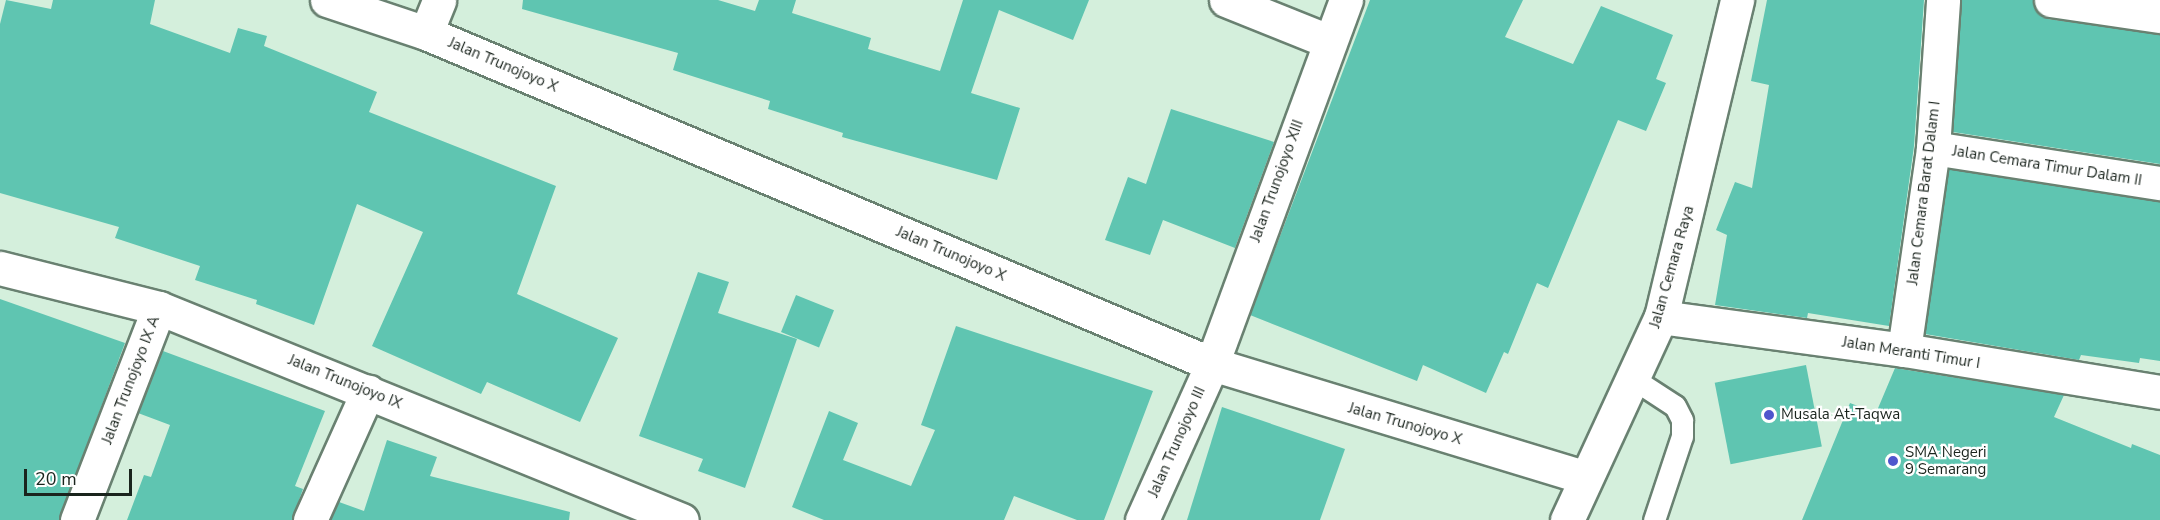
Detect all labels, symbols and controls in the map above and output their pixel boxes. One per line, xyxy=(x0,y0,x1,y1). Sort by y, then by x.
street label: Jalan Trunojoyo X xyxy=(445,34,561,96)
street label: Jalan Cemara Barat Dalam I xyxy=(1904,100,1944,286)
street label: Jalan Trunojoyo XIII xyxy=(1246,117,1308,245)
street label: Jalan Cemara Timur Dalam II xyxy=(1951,142,2143,190)
street label: Jalan Cemara Raya xyxy=(1646,204,1698,330)
street label: Jalan Trunojoyo X xyxy=(893,223,1009,285)
street label: Jalan Trunojoyo IX A xyxy=(98,313,164,447)
street label: Jalan Meranti Timur I xyxy=(1841,333,1981,373)
street label: Jalan Trunojoyo IX xyxy=(285,351,405,413)
street label: Jalan Trunojoyo III xyxy=(1145,384,1209,500)
street label: Jalan Trunojoyo X xyxy=(1346,399,1464,449)
place label: Musala At-Taqwa xyxy=(1781,406,1900,424)
marker: Musala At-Taqwa xyxy=(1762,408,1776,422)
place label: SMA Negeri 9 Semarang xyxy=(1905,443,1987,478)
marker: SMA Negeri 9 Semarang xyxy=(1886,454,1900,468)
scale bar xyxy=(27,457,135,495)
text: 20 m xyxy=(35,467,77,491)

